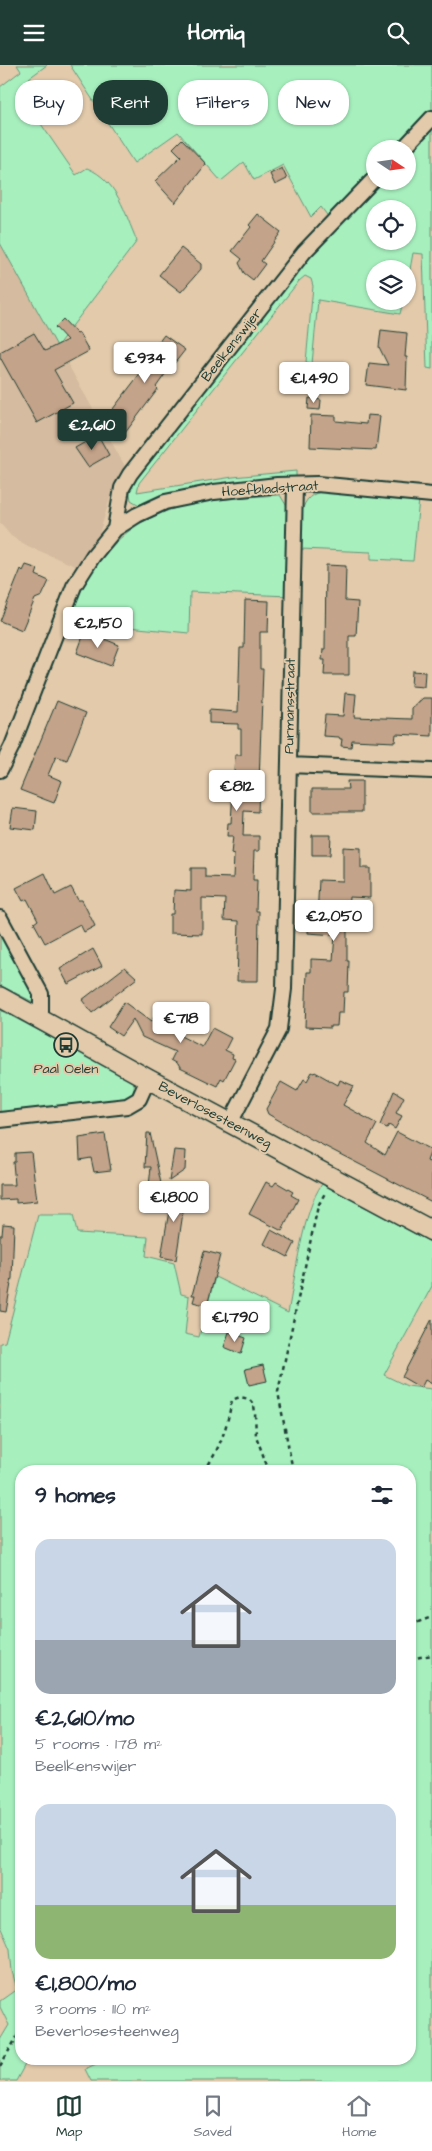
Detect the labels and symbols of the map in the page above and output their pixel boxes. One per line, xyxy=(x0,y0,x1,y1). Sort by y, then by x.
north arrow xyxy=(366,140,416,190)
street label: Beelkenswijer xyxy=(197,304,267,386)
pin: €934 xyxy=(115,341,175,384)
pin: €1,490 xyxy=(273,361,355,404)
pin: €2,610 xyxy=(51,409,133,451)
street label: Hoefbladstraat xyxy=(221,476,319,502)
pin: €2,150 xyxy=(57,607,139,649)
street label: Purmansstraat xyxy=(279,657,301,754)
pin: €812 xyxy=(207,769,267,812)
pin: €2,050 xyxy=(293,899,375,942)
pin: €718 xyxy=(151,1001,211,1044)
bus stop icon: Paal Oelen xyxy=(53,1032,79,1058)
place label: Paal Oelen xyxy=(34,1059,98,1079)
street label: Beverlosesteenweg xyxy=(155,1077,275,1153)
pin: €1,800 xyxy=(133,1181,215,1223)
pin: €1,790 xyxy=(194,1301,276,1343)

